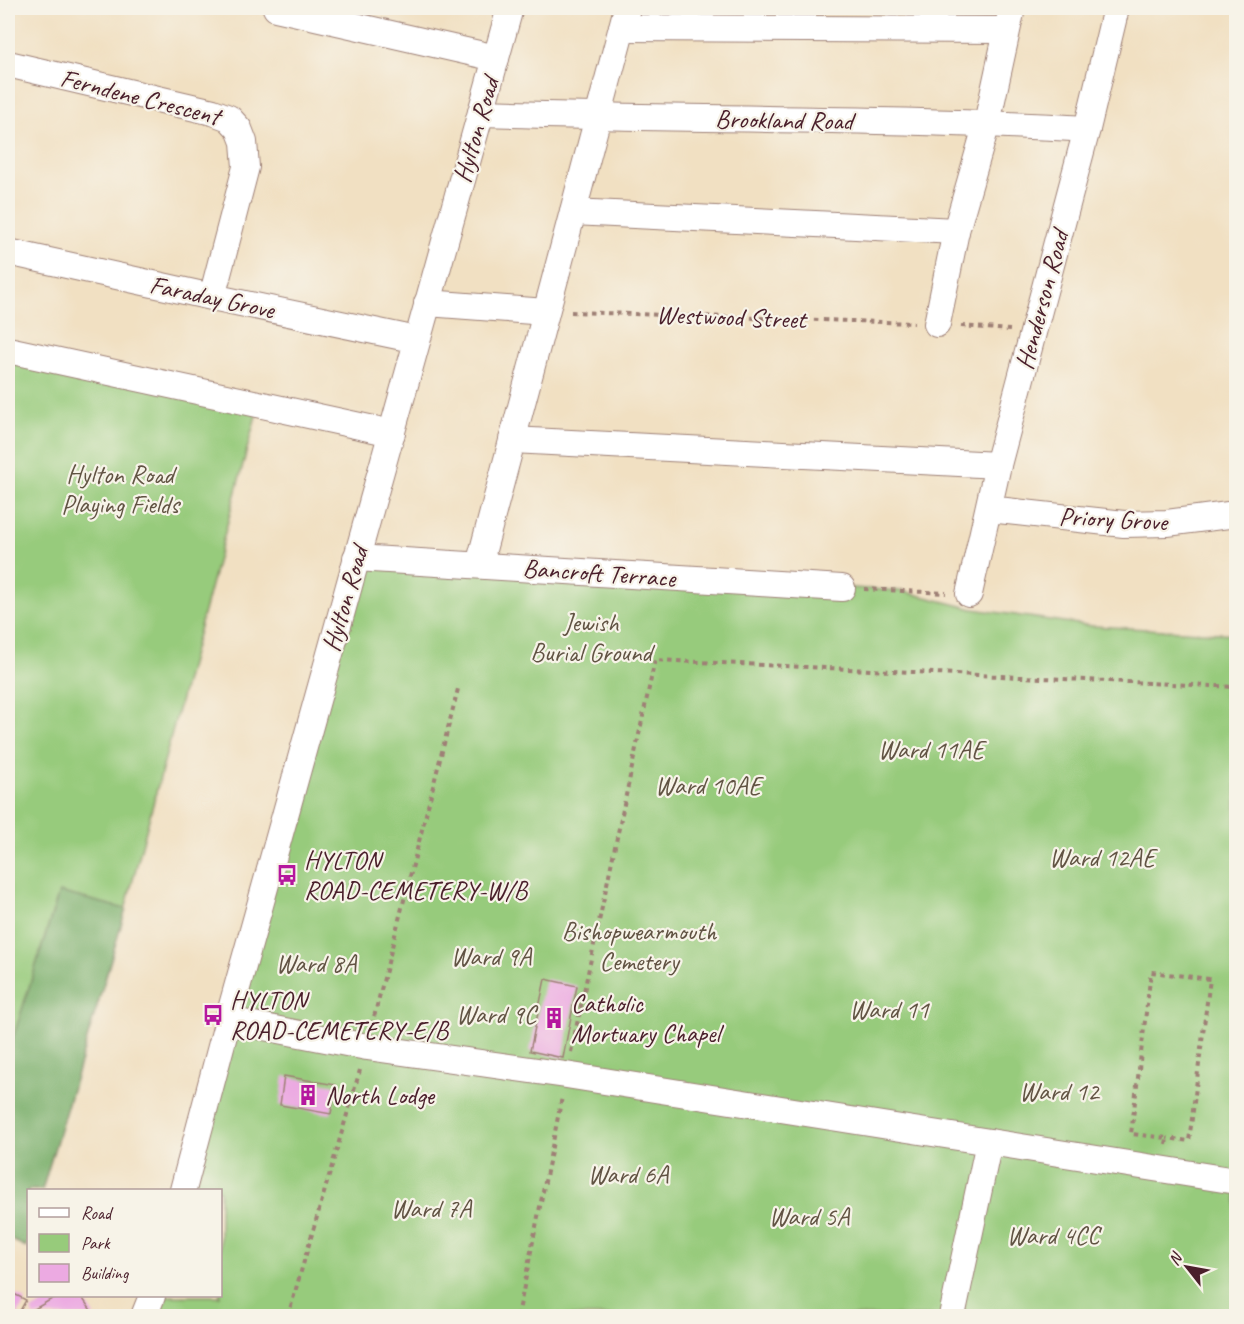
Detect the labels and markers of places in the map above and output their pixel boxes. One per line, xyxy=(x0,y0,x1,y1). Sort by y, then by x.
place label: HYLTON ROAD-CEMETERY-W/B xyxy=(304,844,529,907)
bus stop icon: HYLTON ROAD-CEMETERY-W/B xyxy=(275,863,299,887)
place label: HYLTON ROAD-CEMETERY-E/B xyxy=(230,984,450,1047)
place label: Catholic Mortuary Chapel xyxy=(571,987,724,1050)
bus stop icon: HYLTON ROAD-CEMETERY-E/B xyxy=(201,1003,225,1027)
building icon: Catholic Mortuary Chapel xyxy=(542,1006,566,1030)
place label: North Lodge xyxy=(325,1079,436,1112)
building icon: North Lodge xyxy=(296,1083,320,1107)

